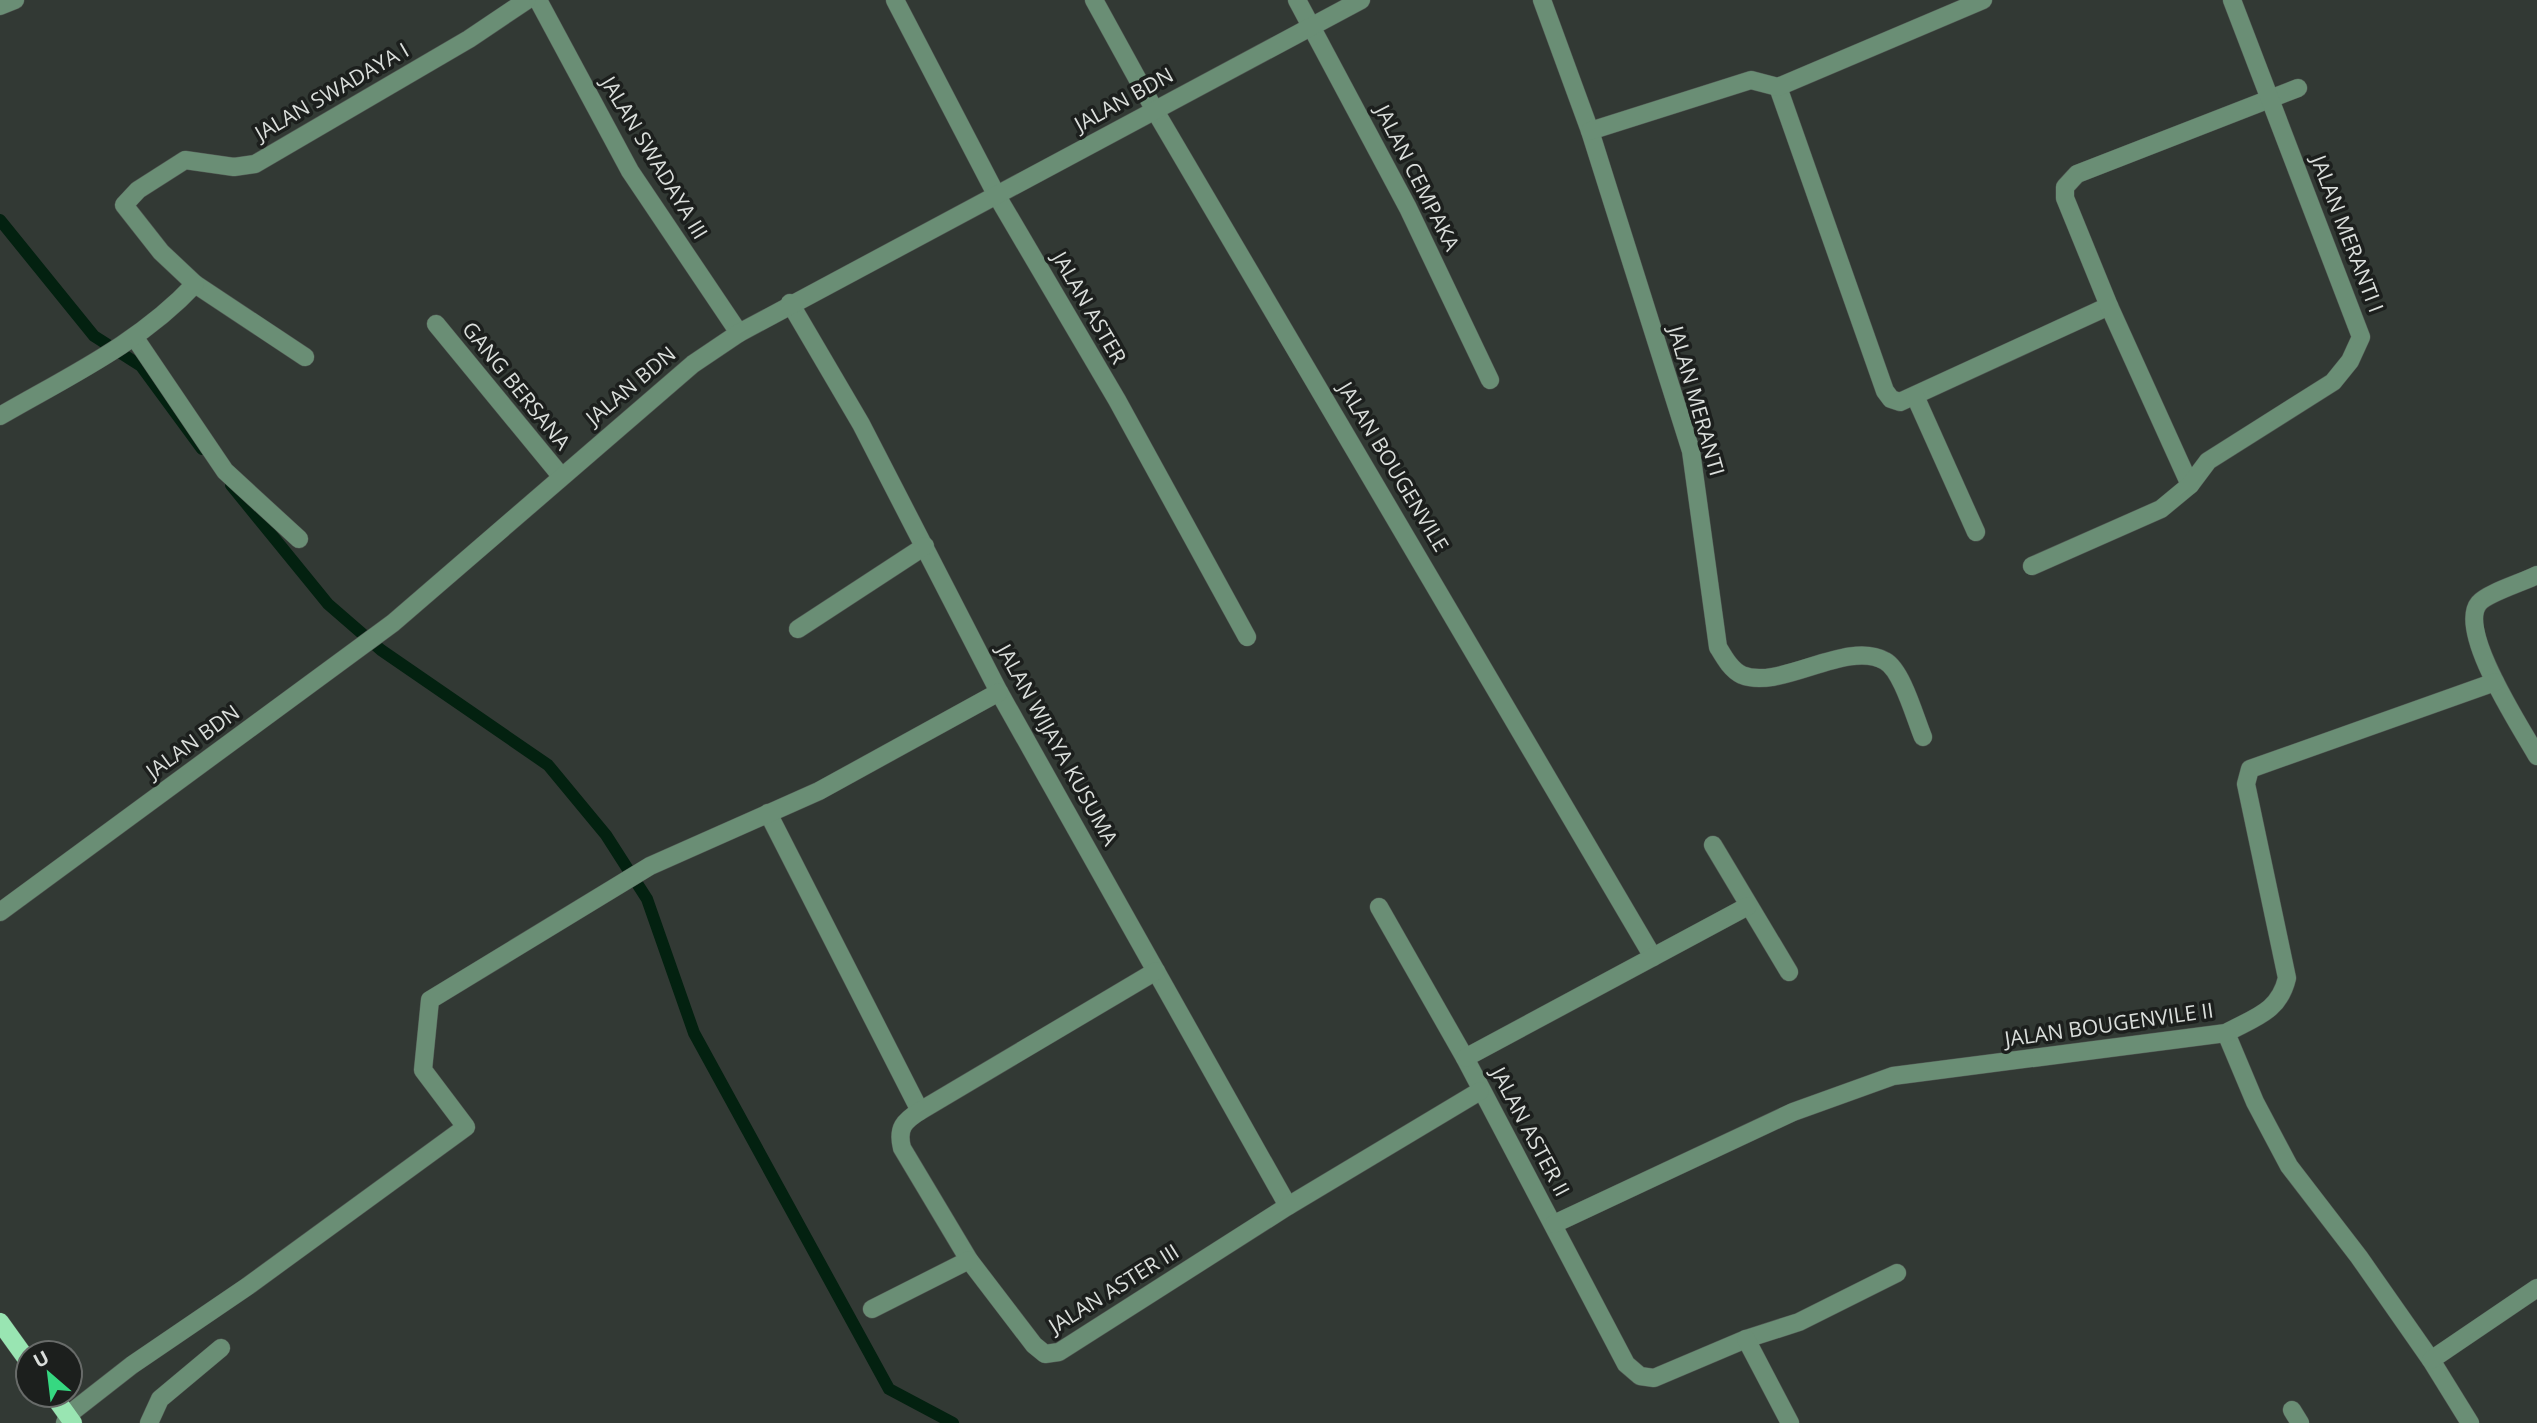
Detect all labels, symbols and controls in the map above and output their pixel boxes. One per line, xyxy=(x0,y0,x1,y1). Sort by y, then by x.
street label: JALAN SWADAYA I xyxy=(248,36,414,148)
street label: JALAN BDN xyxy=(1067,60,1178,139)
street label: JALAN SWADAYA III xyxy=(594,69,715,244)
street label: JALAN CEMPAKA xyxy=(1368,98,1467,256)
street label: JALAN MERANTI I xyxy=(2304,149,2391,316)
street label: JALAN ASTER xyxy=(1045,244,1133,369)
street label: GANG BERSANA xyxy=(456,315,578,456)
street label: JALAN MERANTI xyxy=(1662,321,1732,479)
street label: JALAN BDN xyxy=(578,339,681,432)
street label: JALAN BOUGENVILE xyxy=(1331,375,1456,557)
street label: JALAN WIJAYA KUSUMA xyxy=(990,637,1125,851)
street label: JALAN BDN xyxy=(138,698,245,786)
street label: JALAN BOUGENVILE II xyxy=(2001,995,2215,1053)
street label: JALAN ASTER II xyxy=(1484,1060,1577,1201)
street label: JALAN ASTER III xyxy=(1041,1237,1184,1340)
north arrow xyxy=(14,1339,84,1409)
text: U xyxy=(29,1344,53,1374)

